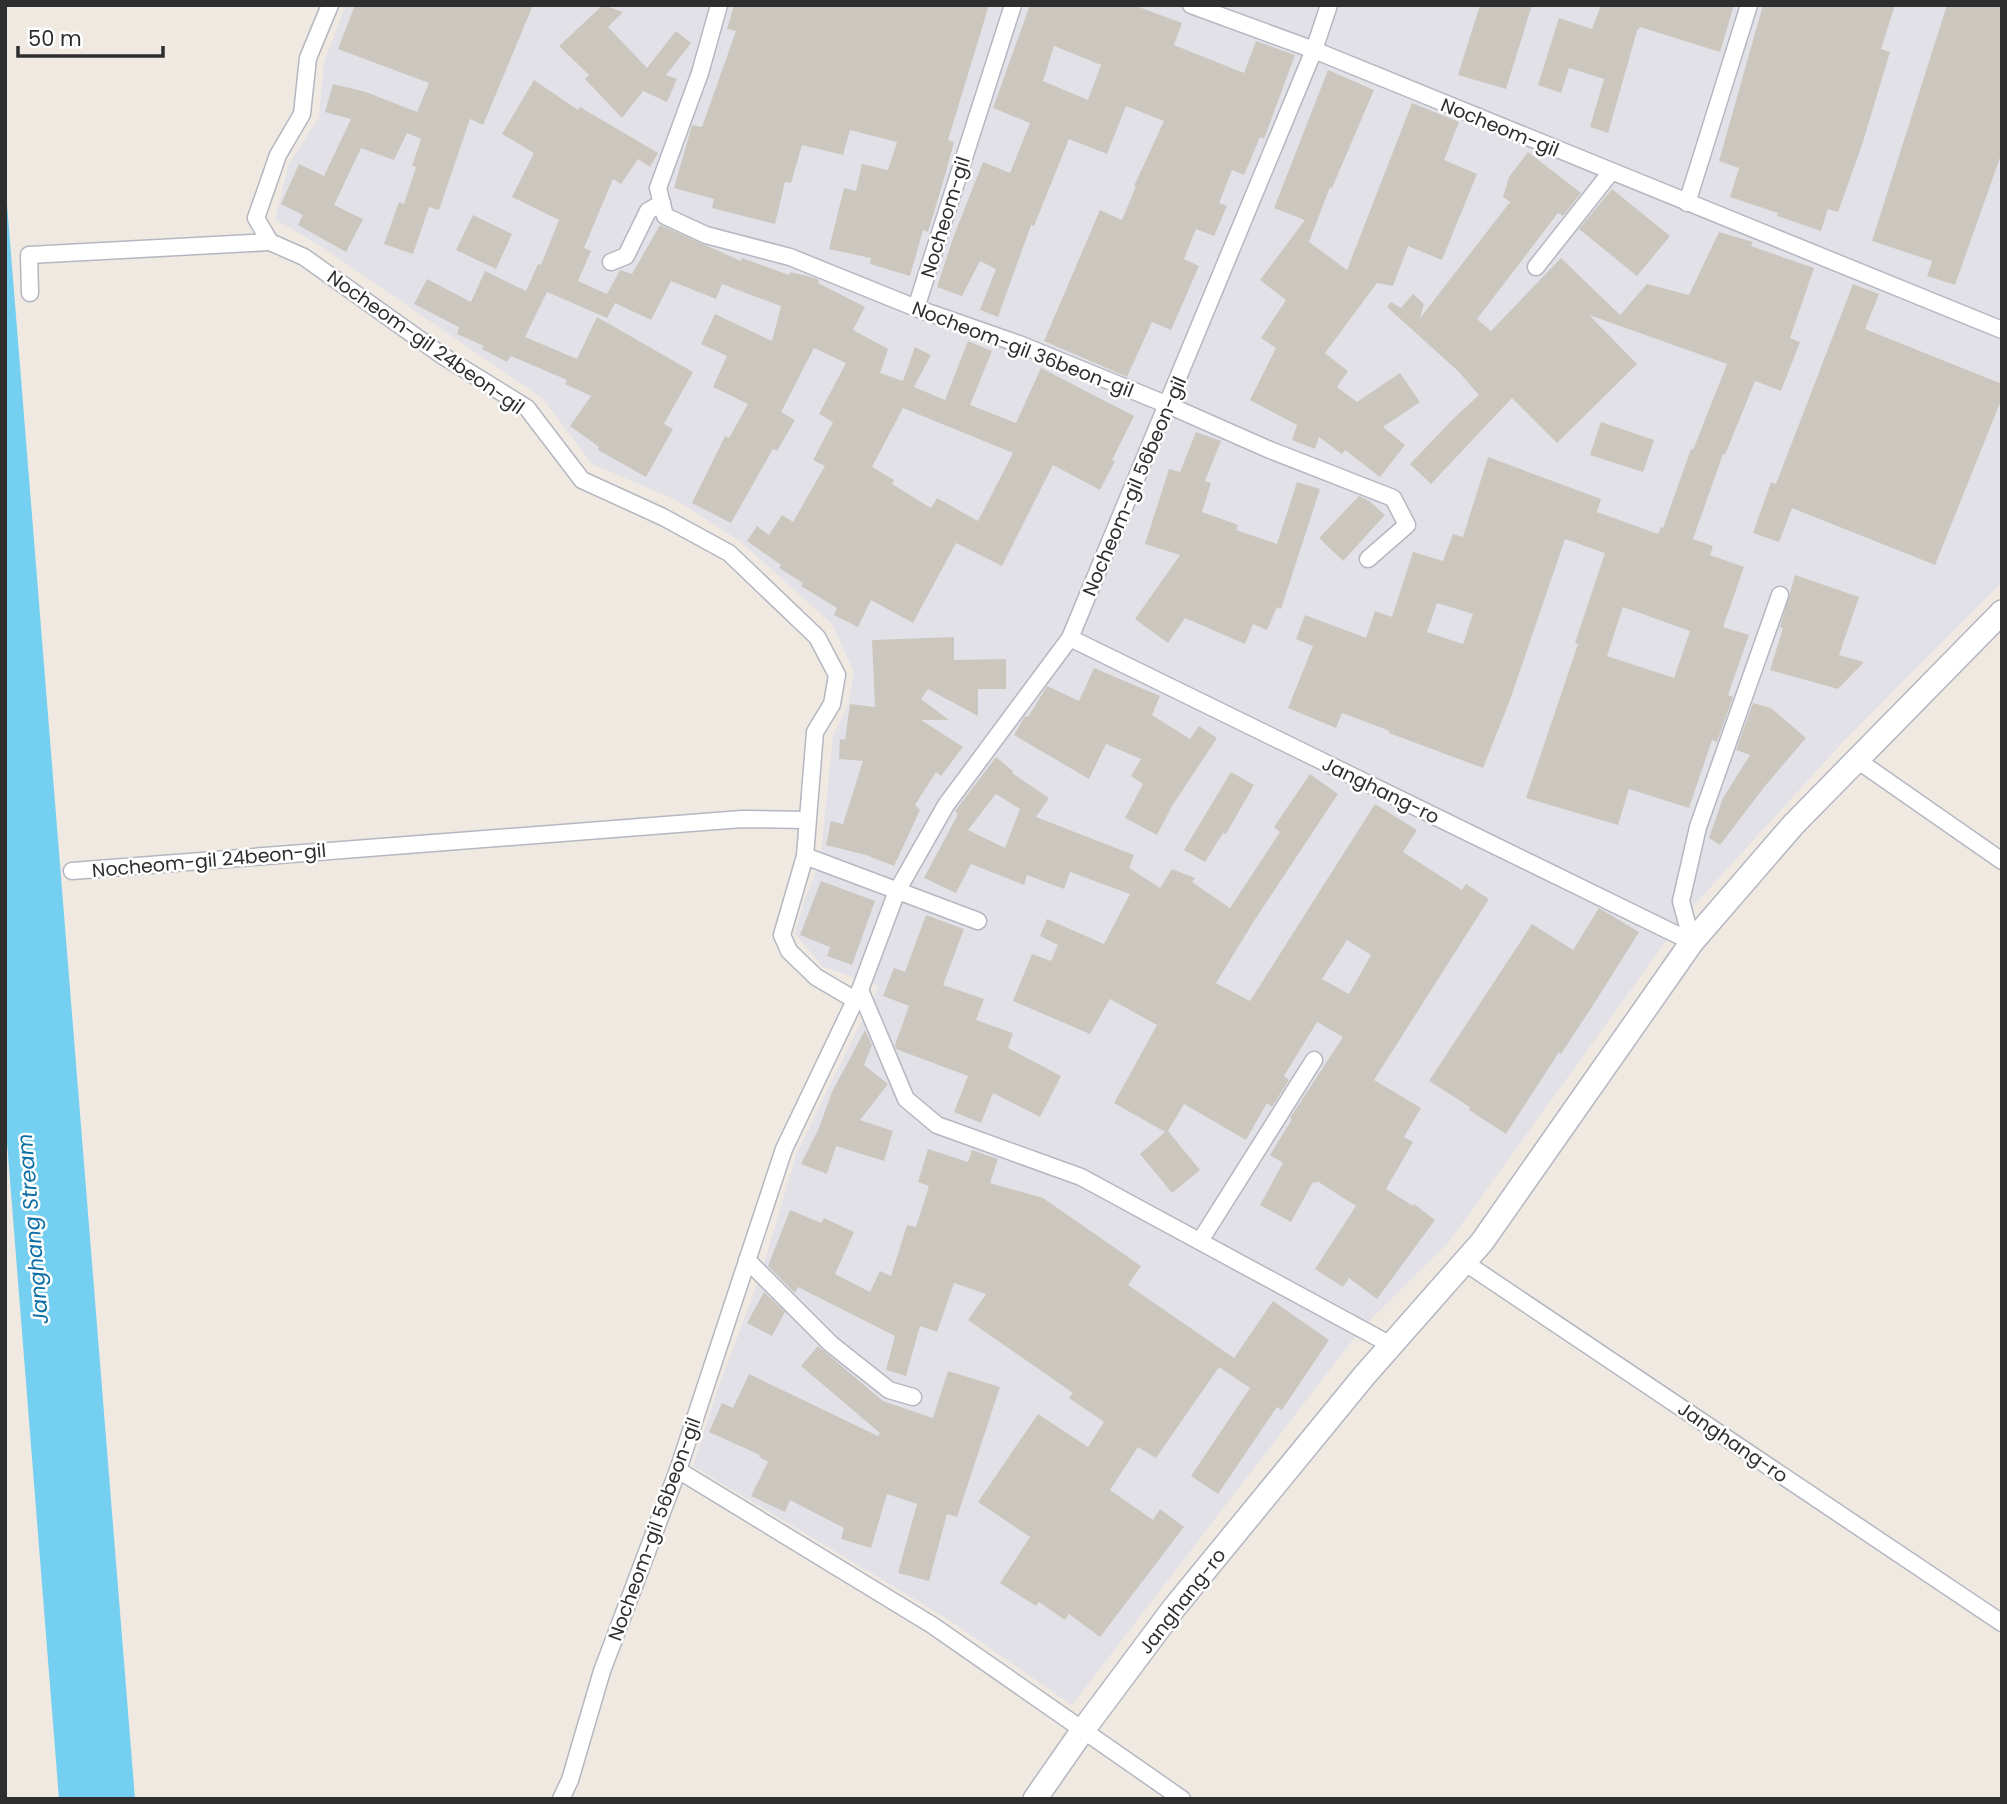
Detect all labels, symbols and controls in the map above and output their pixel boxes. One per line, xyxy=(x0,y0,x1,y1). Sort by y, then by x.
scale bar xyxy=(18,14,163,58)
text: 50 m xyxy=(28,24,82,53)
street label: Nocheom-gil xyxy=(1437,91,1563,163)
street label: Nocheom-gil xyxy=(914,153,977,281)
street label: Nocheom-gil 24beon-gil xyxy=(322,264,530,421)
street label: Nocheom-gil 36beon-gil xyxy=(908,295,1138,404)
street label: Nocheom-gil 56beon-gil xyxy=(1076,372,1193,600)
street label: Janghang-ro xyxy=(1317,750,1444,831)
street label: Nocheom-gil 24beon-gil xyxy=(91,837,327,884)
water label: Janghang Stream xyxy=(10,1133,55,1325)
street label: Janghang-ro xyxy=(1672,1396,1793,1489)
street label: Nocheom-gil 56beon-gil xyxy=(601,1414,708,1645)
street label: Janghang-ro xyxy=(1132,1543,1232,1660)

